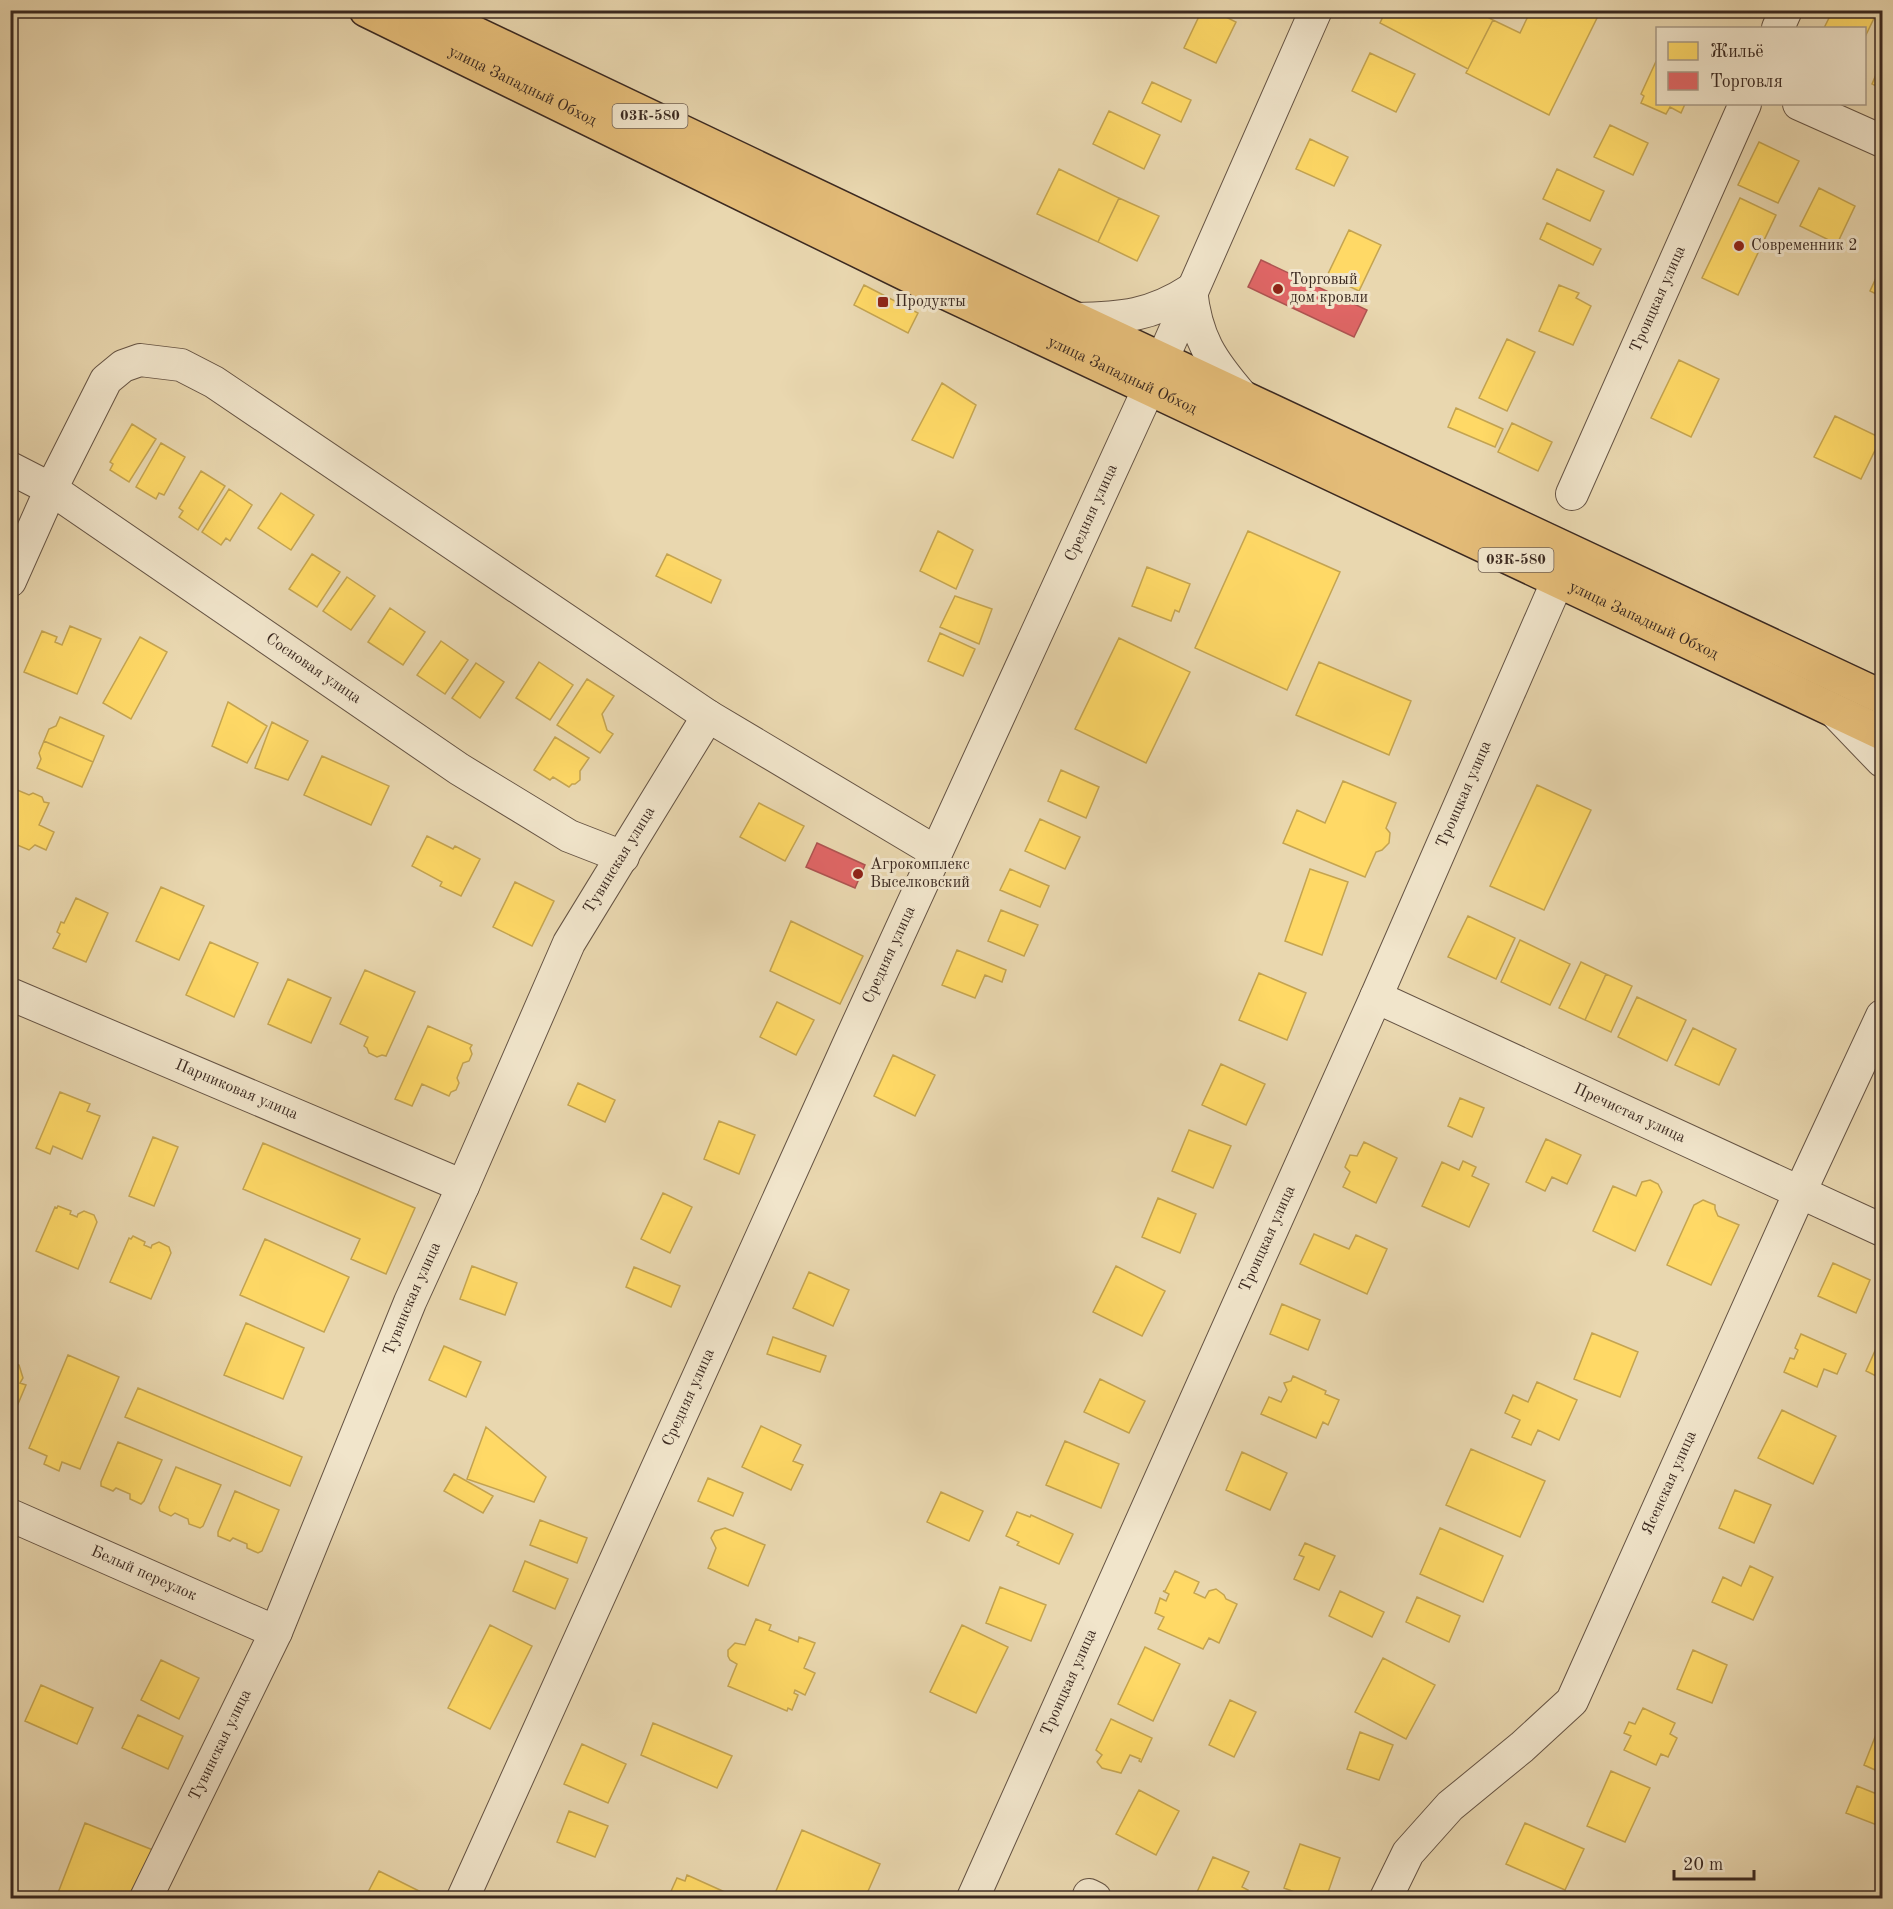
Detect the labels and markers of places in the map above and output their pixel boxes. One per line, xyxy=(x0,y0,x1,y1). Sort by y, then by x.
place label: Современник 2 xyxy=(1751,238,1858,254)
marker: Современник 2 xyxy=(1732,239,1746,253)
place label: Торговый дом кровли xyxy=(1290,272,1368,306)
marker: Торговый дом кровли xyxy=(1271,282,1285,296)
place label: Продукты xyxy=(895,294,966,310)
marker: Продукты xyxy=(876,295,890,309)
place label: Агрокомплекс Выселковский xyxy=(870,857,970,891)
marker: Агрокомплекс Выселковский xyxy=(851,867,865,881)

